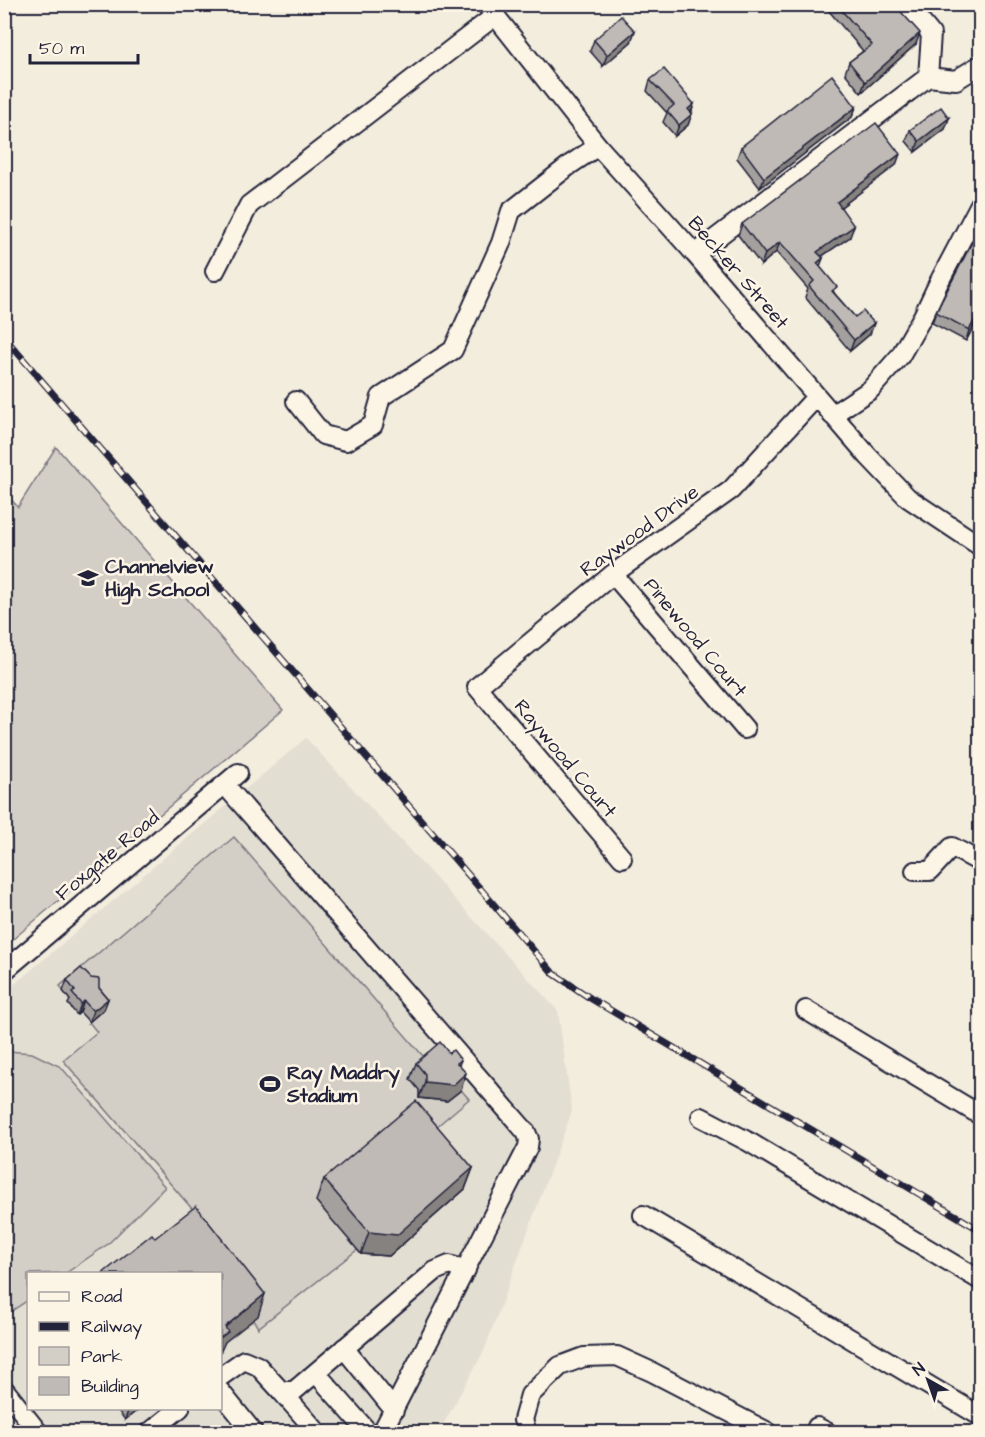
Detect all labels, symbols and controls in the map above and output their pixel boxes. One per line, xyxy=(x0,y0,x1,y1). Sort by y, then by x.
scale bar xyxy=(30,27,138,65)
text: 50 m xyxy=(39,36,84,61)
street label: Becker Street xyxy=(681,210,795,335)
street label: Raywood Drive xyxy=(574,478,705,584)
place label: Channelview High School xyxy=(105,553,214,605)
school or university icon: Channelview High School xyxy=(76,566,100,590)
street label: Pinewood Court xyxy=(637,572,754,703)
street label: Raywood Court xyxy=(506,693,623,825)
street label: Foxgate Road xyxy=(50,804,166,908)
place label: Ray Maddry Stadium xyxy=(286,1059,400,1110)
sports icon: Ray Maddry Stadium xyxy=(258,1072,282,1096)
legend xyxy=(27,1272,222,1410)
text: Road xyxy=(81,1284,122,1309)
text: Railway xyxy=(81,1314,142,1340)
text: Park xyxy=(81,1344,123,1369)
north arrow xyxy=(898,1350,958,1410)
text: N xyxy=(908,1358,930,1381)
text: Building xyxy=(81,1374,139,1400)

